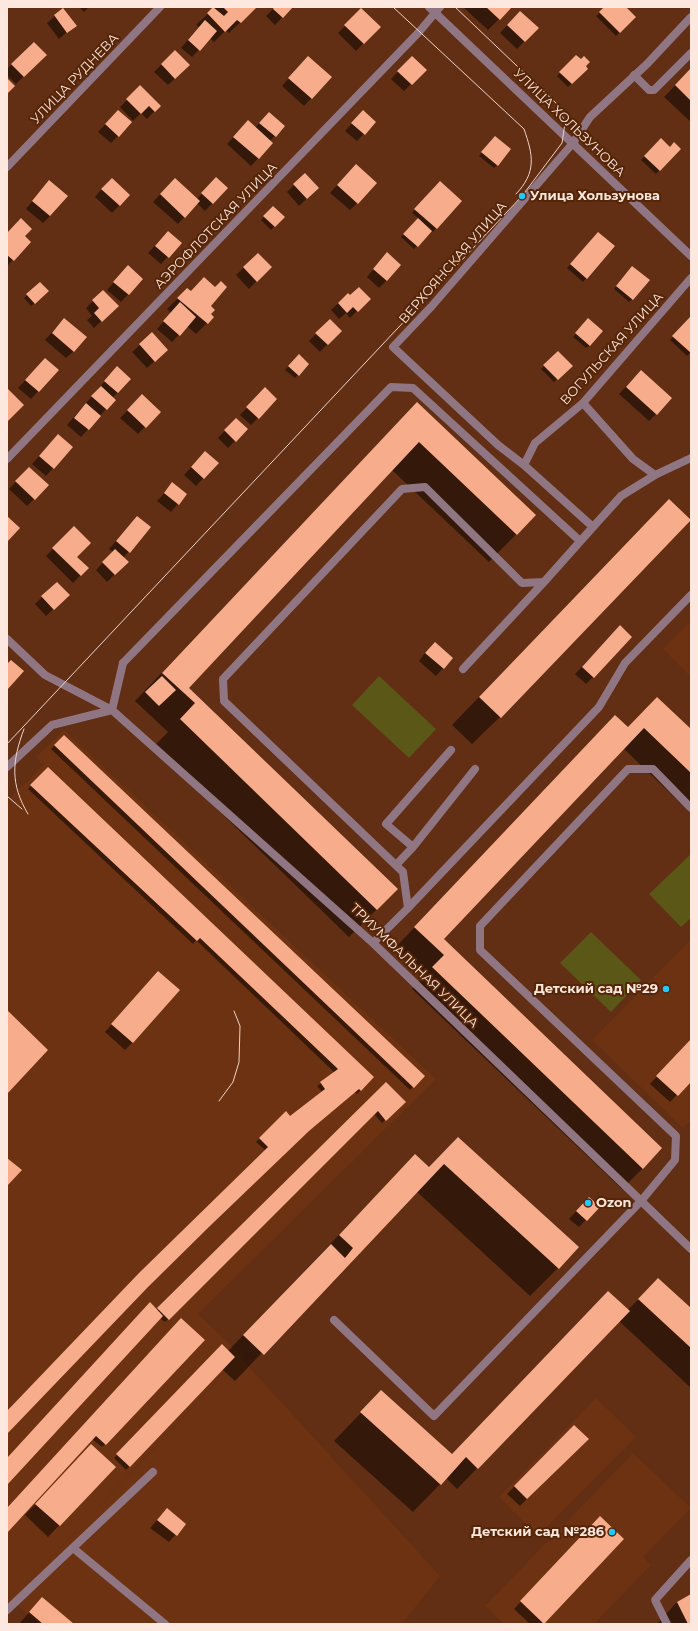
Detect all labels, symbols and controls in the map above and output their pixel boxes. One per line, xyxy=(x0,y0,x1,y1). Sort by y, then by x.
street label: УЛИЦА РУДНЕВА xyxy=(28,31,122,127)
street label: УЛИЦА ХОЛЬЗУНОВА xyxy=(510,66,628,180)
street label: АЭРОФЛОТСКАЯ УЛИЦА xyxy=(152,160,280,292)
place label: Улица Хользунова xyxy=(530,188,660,204)
marker: Улица Хользунова xyxy=(517,191,527,201)
street label: ВЕРХОЯНСКАЯ УЛИЦА xyxy=(396,199,510,327)
street label: ВОГУЛЬСКАЯ УЛИЦА xyxy=(557,290,667,408)
street label: ТРИУМФАЛЬНАЯ УЛИЦА xyxy=(347,901,481,1031)
place label: Детский сад №29 xyxy=(534,981,658,997)
marker: Детский сад №29 xyxy=(661,984,671,994)
place label: Ozon xyxy=(596,1195,631,1211)
marker: Ozon xyxy=(583,1198,593,1208)
place label: Детский сад №286 xyxy=(471,1524,604,1540)
marker: Детский сад №286 xyxy=(607,1527,617,1537)

